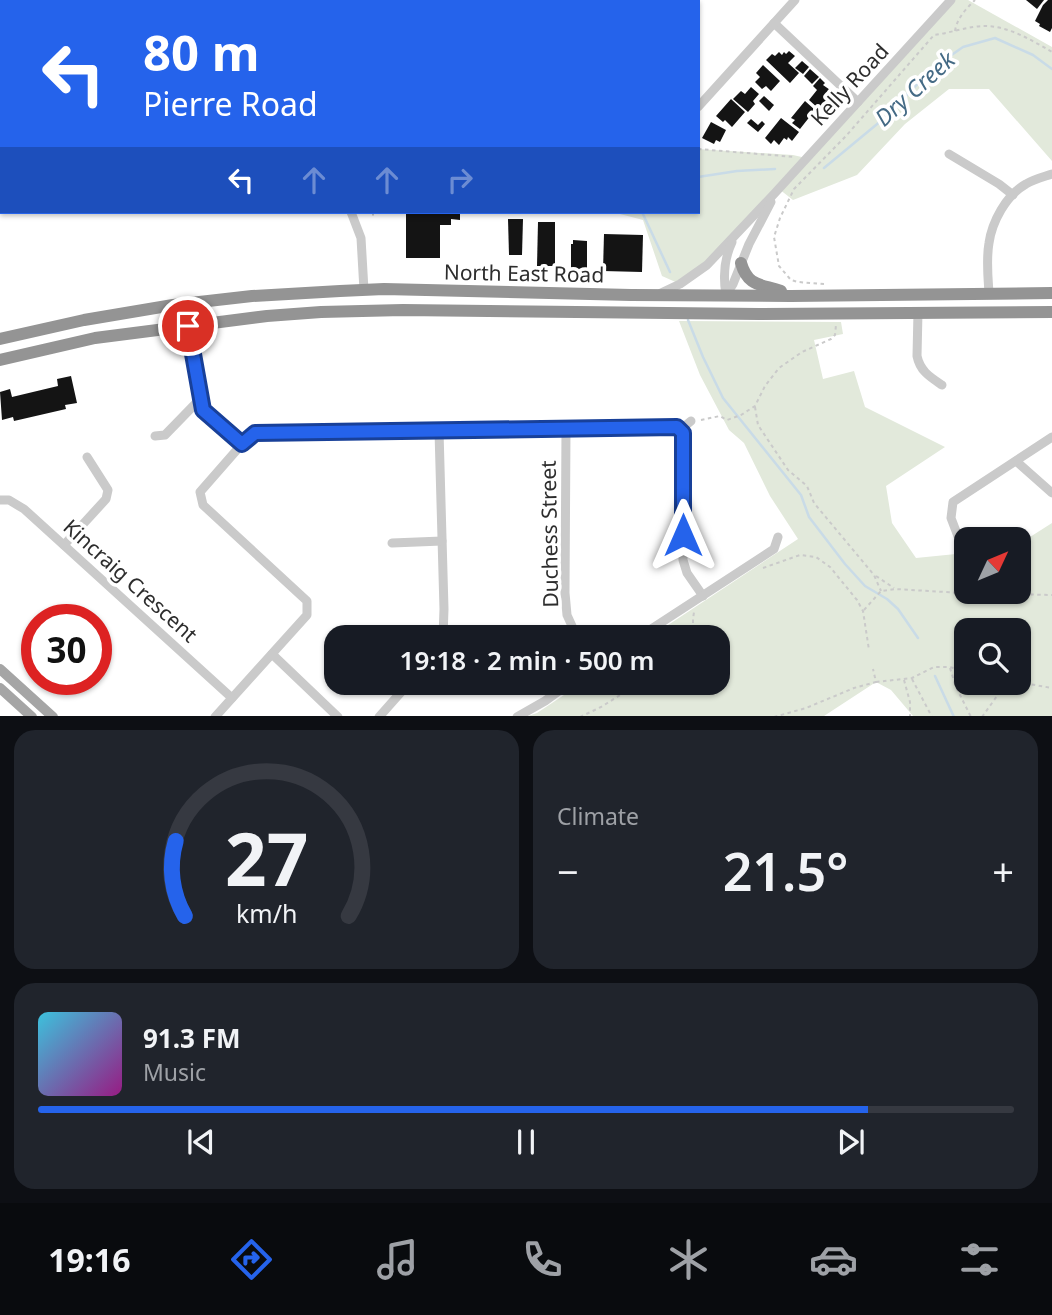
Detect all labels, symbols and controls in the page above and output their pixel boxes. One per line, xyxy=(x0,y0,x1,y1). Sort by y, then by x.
text: 80 m xyxy=(143,19,260,85)
icon: left xyxy=(28,28,119,119)
street label: Kelly Road xyxy=(804,37,894,131)
water label: Dry Creek xyxy=(867,43,963,133)
text: Pierre Road xyxy=(143,82,318,125)
icon: left xyxy=(222,161,260,199)
icon: ahead xyxy=(295,161,333,199)
icon: ahead xyxy=(368,161,406,199)
icon: right xyxy=(441,161,479,199)
street label: North East Road xyxy=(444,258,604,288)
pin xyxy=(158,296,218,356)
icon: arrive xyxy=(169,307,207,345)
street label: Duchess Street xyxy=(534,460,564,608)
position arrow xyxy=(646,498,720,572)
street label: Kincraig Crescent xyxy=(58,513,204,648)
north arrow xyxy=(954,527,1031,604)
map controls xyxy=(954,527,1031,695)
speed limit sign: 30 xyxy=(21,604,112,695)
button: search xyxy=(954,618,1031,695)
text: 19:18 · 2 min · 500 m xyxy=(400,642,654,678)
text: Climate xyxy=(557,800,639,832)
text: 27 xyxy=(225,808,308,907)
text: 21.5° xyxy=(723,835,848,906)
text: − xyxy=(557,845,579,897)
text: + xyxy=(992,845,1014,897)
text: km/h xyxy=(236,895,297,929)
text: 91.3 FM xyxy=(143,1020,240,1056)
text: Music xyxy=(143,1056,206,1088)
icon: previous xyxy=(182,1123,220,1161)
icon: pause xyxy=(507,1123,545,1161)
icon: next xyxy=(832,1123,870,1161)
icon: directions xyxy=(227,1235,276,1284)
icon: music xyxy=(373,1235,422,1284)
icon: phone xyxy=(518,1235,567,1284)
icon: climate xyxy=(664,1235,713,1284)
icon: car xyxy=(809,1235,858,1284)
icon: filters xyxy=(955,1235,1004,1284)
text: 19:16 xyxy=(48,1238,130,1281)

